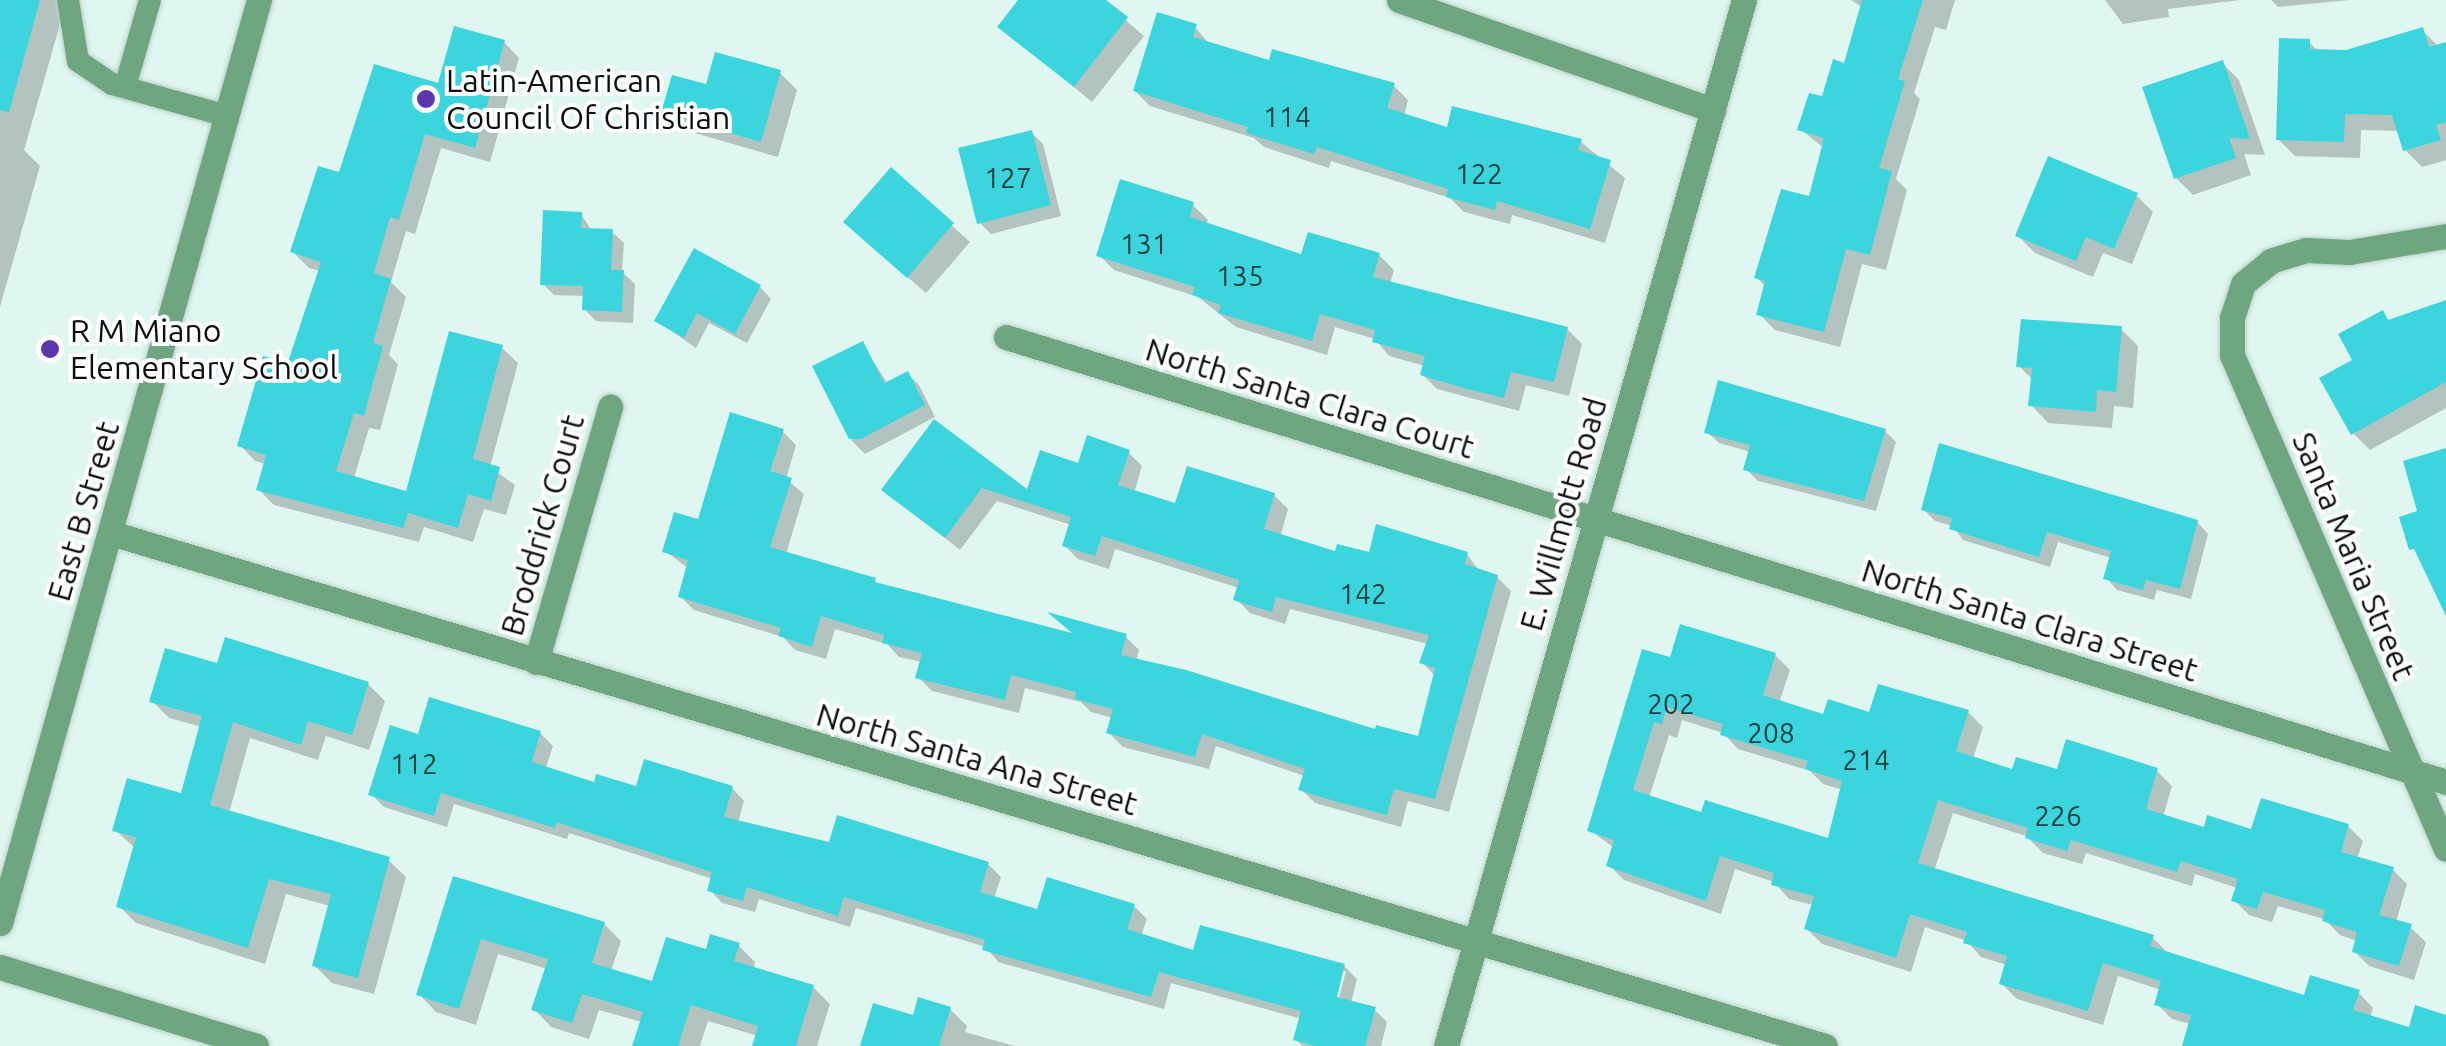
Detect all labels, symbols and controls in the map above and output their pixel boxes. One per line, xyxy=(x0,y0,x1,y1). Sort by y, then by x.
place label: Latin-American Council Of Christian xyxy=(446,62,730,137)
marker: Latin-American Council Of Christian xyxy=(415,88,437,110)
house number: 114 xyxy=(1263,100,1311,134)
house number: 122 xyxy=(1455,157,1503,191)
house number: 127 xyxy=(984,161,1032,195)
house number: 131 xyxy=(1120,227,1168,261)
house number: 135 xyxy=(1216,259,1264,293)
place label: R M Miano Elementary School xyxy=(70,312,338,387)
street label: North Santa Clara Court xyxy=(1141,330,1479,466)
marker: R M Miano Elementary School xyxy=(39,338,61,360)
street label: E. Willmott Road xyxy=(1511,393,1615,635)
street label: Broddrick Court xyxy=(492,410,592,640)
street label: East B Street xyxy=(39,417,127,605)
street label: Santa Maria Street xyxy=(2285,426,2423,686)
street label: North Santa Clara Street xyxy=(1857,551,2203,689)
house number: 142 xyxy=(1339,577,1387,611)
house number: 202 xyxy=(1647,687,1695,721)
street label: North Santa Ana Street xyxy=(812,695,1142,823)
house number: 208 xyxy=(1747,716,1795,750)
house number: 214 xyxy=(1842,743,1890,777)
house number: 112 xyxy=(390,747,438,781)
house number: 226 xyxy=(2034,799,2082,833)

